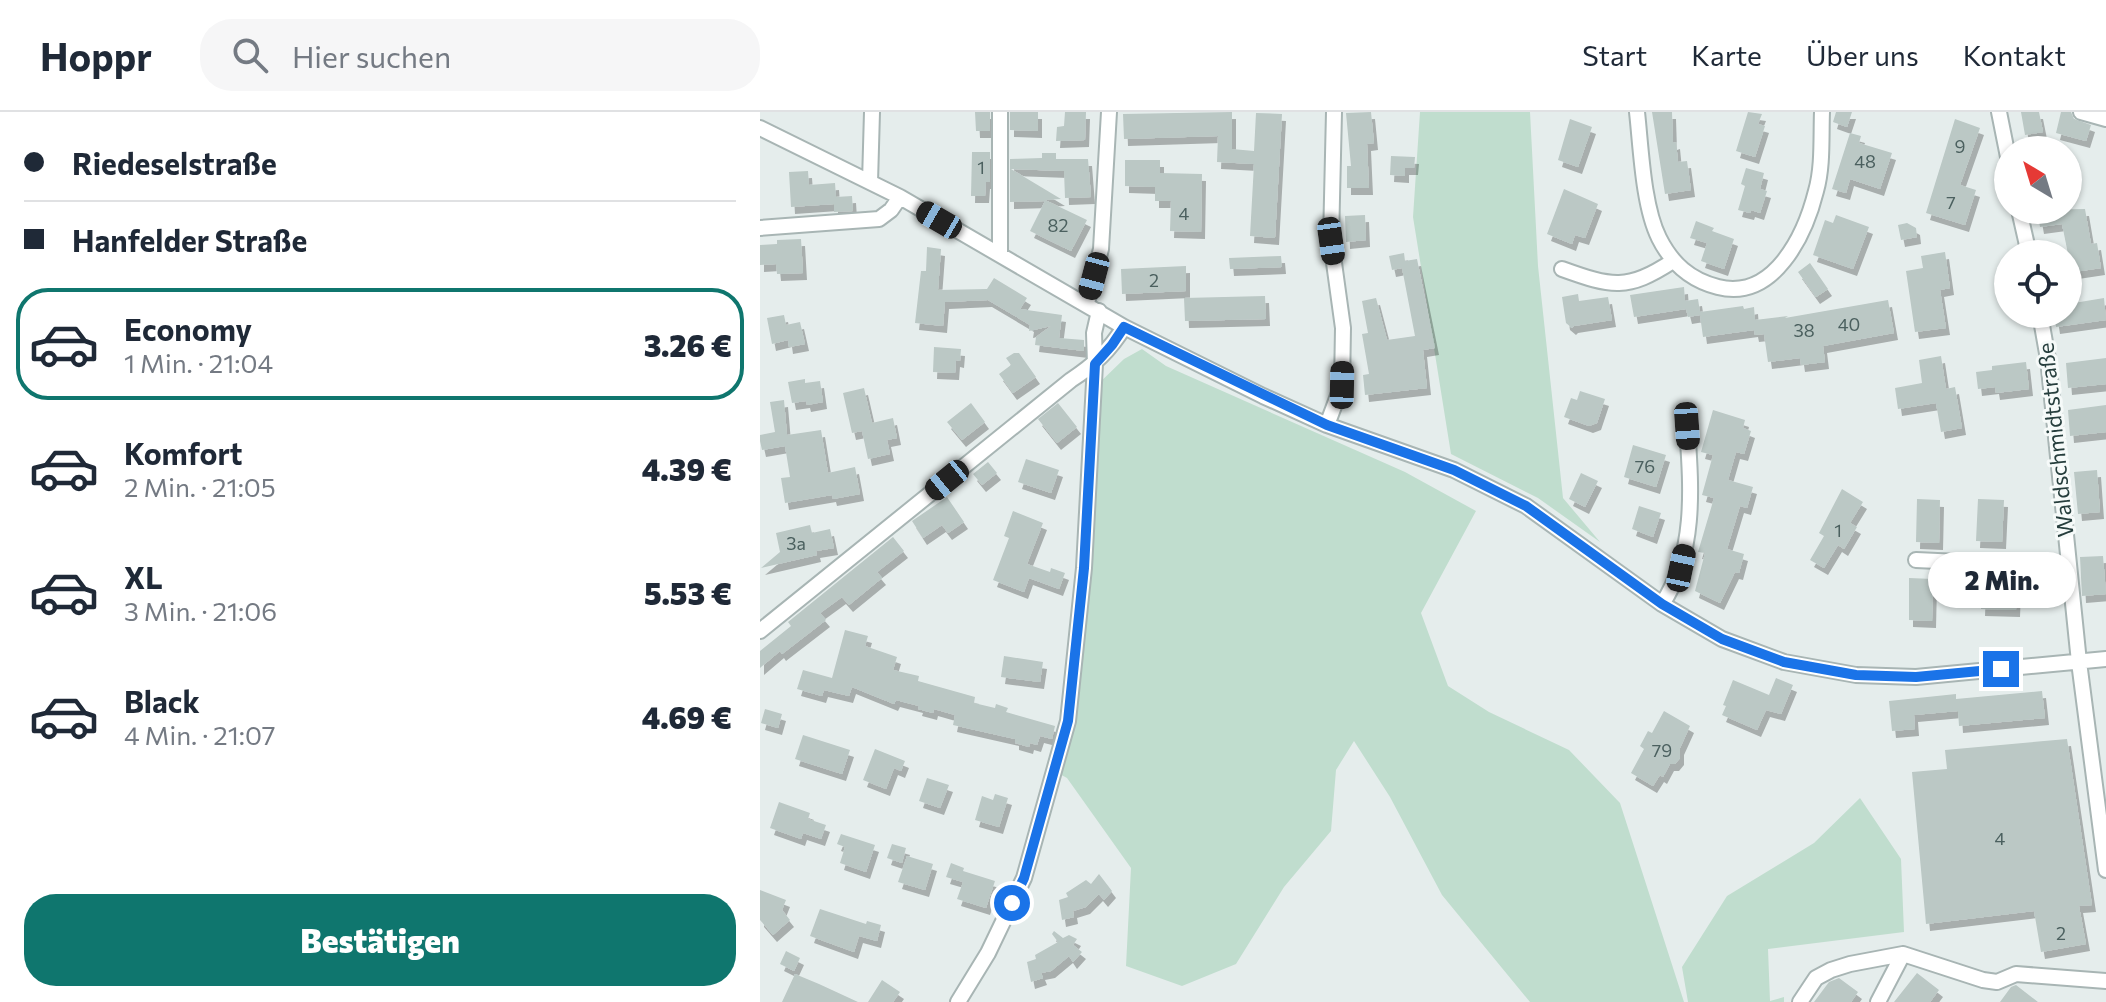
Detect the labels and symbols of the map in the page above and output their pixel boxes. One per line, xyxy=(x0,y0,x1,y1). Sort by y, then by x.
house number: 9 xyxy=(1955,135,1965,157)
north arrow xyxy=(1994,136,2082,224)
house number: 48 xyxy=(1854,150,1876,172)
house number: 1 xyxy=(977,156,985,178)
house number: 7 xyxy=(1946,191,1956,213)
car xyxy=(912,198,966,242)
house number: 4 xyxy=(1179,202,1190,224)
house number: 82 xyxy=(1048,214,1068,236)
car xyxy=(1316,216,1346,266)
car xyxy=(1076,250,1112,302)
house number: 2 xyxy=(1149,269,1159,291)
house number: 40 xyxy=(1838,313,1860,335)
house number: 38 xyxy=(1793,319,1815,341)
street label: Waldschmidtstraße xyxy=(2031,342,2079,538)
car xyxy=(1330,361,1354,409)
car xyxy=(1673,401,1701,451)
house number: 76 xyxy=(1635,455,1655,477)
car xyxy=(921,456,973,504)
house number: 1 xyxy=(1834,519,1842,541)
house number: 3a xyxy=(786,532,806,554)
car xyxy=(1664,542,1698,594)
callout: 2 Min. xyxy=(1927,553,2075,609)
route end xyxy=(1983,651,2019,687)
house number: 79 xyxy=(1652,739,1672,761)
house number: 4 xyxy=(1995,827,2006,849)
route start xyxy=(994,885,1030,921)
house number: 2 xyxy=(2056,922,2066,944)

